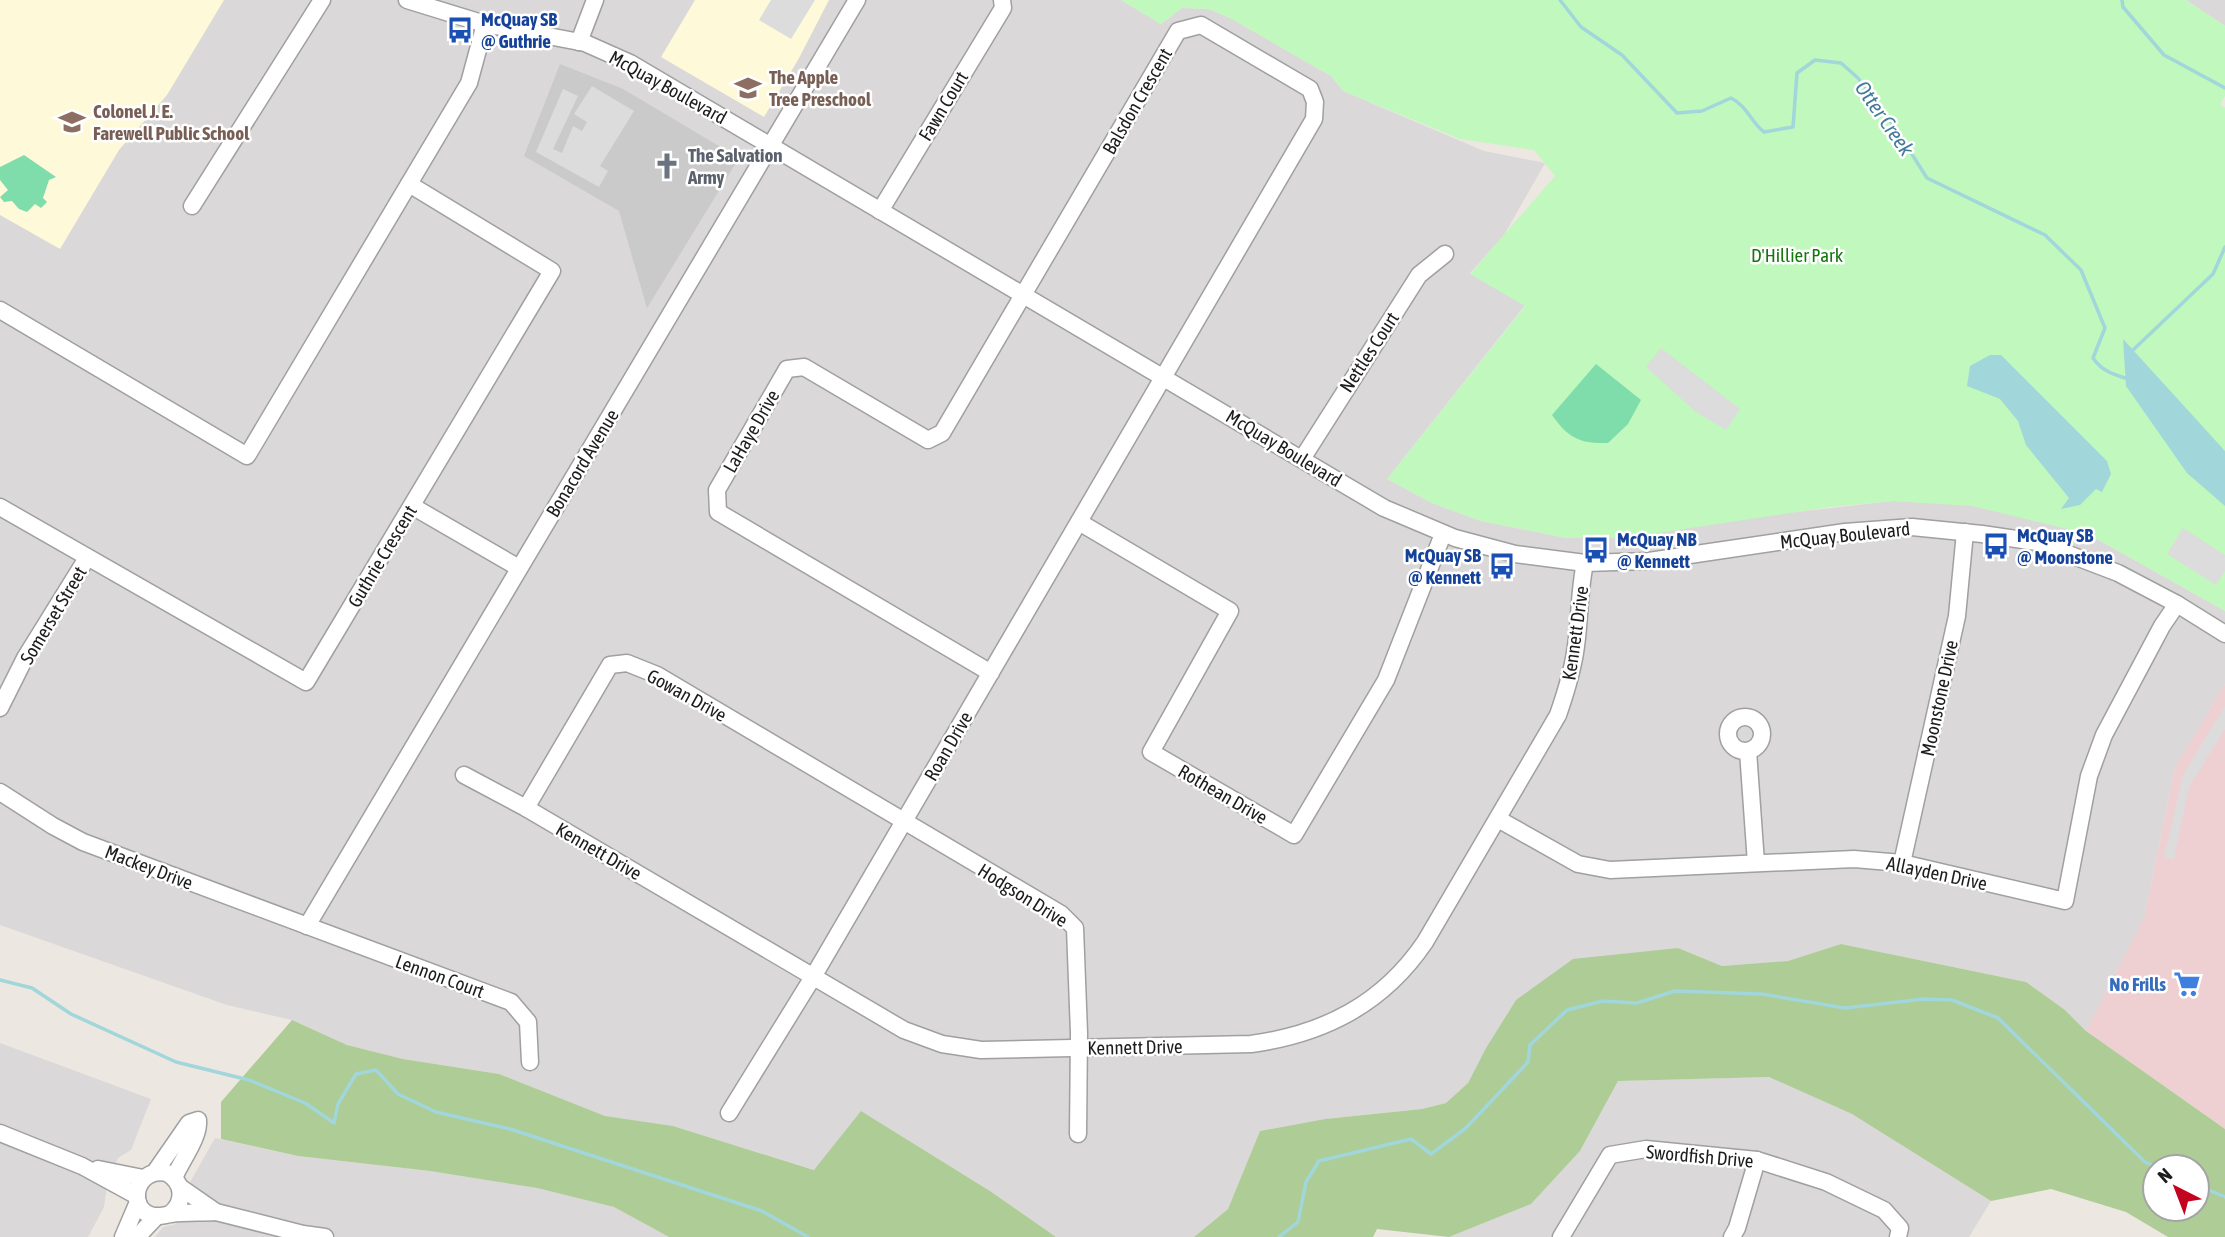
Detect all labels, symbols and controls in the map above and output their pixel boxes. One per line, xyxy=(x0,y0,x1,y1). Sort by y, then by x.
place label: McQuay SB @ Guthrie xyxy=(481,8,557,52)
bus stop icon: McQuay SB @ Guthrie xyxy=(445,15,475,45)
street label: Balsdon Crescent xyxy=(1098,44,1176,158)
street label: McQuay Boulevard xyxy=(605,46,731,128)
place label: The Apple Tree Preschool xyxy=(769,66,872,110)
street label: Fawn Court xyxy=(914,67,972,145)
school or university icon: The Apple Tree Preschool xyxy=(733,73,763,103)
water label: Otter Creek xyxy=(1851,76,1920,161)
place label: Colonel J. E. Farewell Public School xyxy=(93,100,250,144)
school or university icon: Colonel J. E. Farewell Public School xyxy=(57,107,87,137)
place label: The Salvation Army xyxy=(687,144,783,188)
church icon: The Salvation Army xyxy=(652,151,682,181)
park label: D'Hillier Park xyxy=(1751,244,1844,266)
street label: Nettles Court xyxy=(1335,308,1403,396)
street label: LaHaye Drive xyxy=(719,386,783,476)
street label: Bonacord Avenue xyxy=(541,405,623,521)
street label: McQuay Boulevard xyxy=(1222,405,1346,491)
street label: Guthrie Crescent xyxy=(343,501,421,611)
street label: McQuay Boulevard xyxy=(1779,517,1911,553)
place label: McQuay SB @ Moonstone xyxy=(2017,524,2113,568)
place label: McQuay NB @ Kennett xyxy=(1617,528,1697,572)
bus stop icon: McQuay SB @ Moonstone xyxy=(1981,531,2011,561)
bus stop icon: McQuay NB @ Kennett xyxy=(1581,535,1611,565)
place label: McQuay SB @ Kennett xyxy=(1405,544,1482,588)
bus stop icon: McQuay SB @ Kennett xyxy=(1487,551,1517,581)
street label: Somerset Street xyxy=(15,562,91,668)
street label: Kennett Drive xyxy=(1557,584,1593,682)
street label: Moonstone Drive xyxy=(1916,638,1962,758)
street label: Gowan Drive xyxy=(643,664,731,726)
street label: Roan Drive xyxy=(919,708,977,784)
street label: Rothean Drive xyxy=(1175,760,1271,828)
street label: Kennett Drive xyxy=(552,818,646,884)
street label: Mackey Drive xyxy=(102,840,196,894)
street label: Allayden Drive xyxy=(1885,852,1989,894)
street label: Hodgson Drive xyxy=(974,859,1072,931)
street label: Lennon Court xyxy=(393,950,487,1002)
supermarket icon: No Frills xyxy=(2172,969,2202,999)
place label: No Frills xyxy=(2109,973,2166,995)
street label: Kennett Drive xyxy=(1087,1035,1183,1059)
street label: Swordfish Drive xyxy=(1645,1140,1755,1172)
north arrow xyxy=(2141,1153,2211,1223)
text: N xyxy=(2153,1163,2176,1187)

